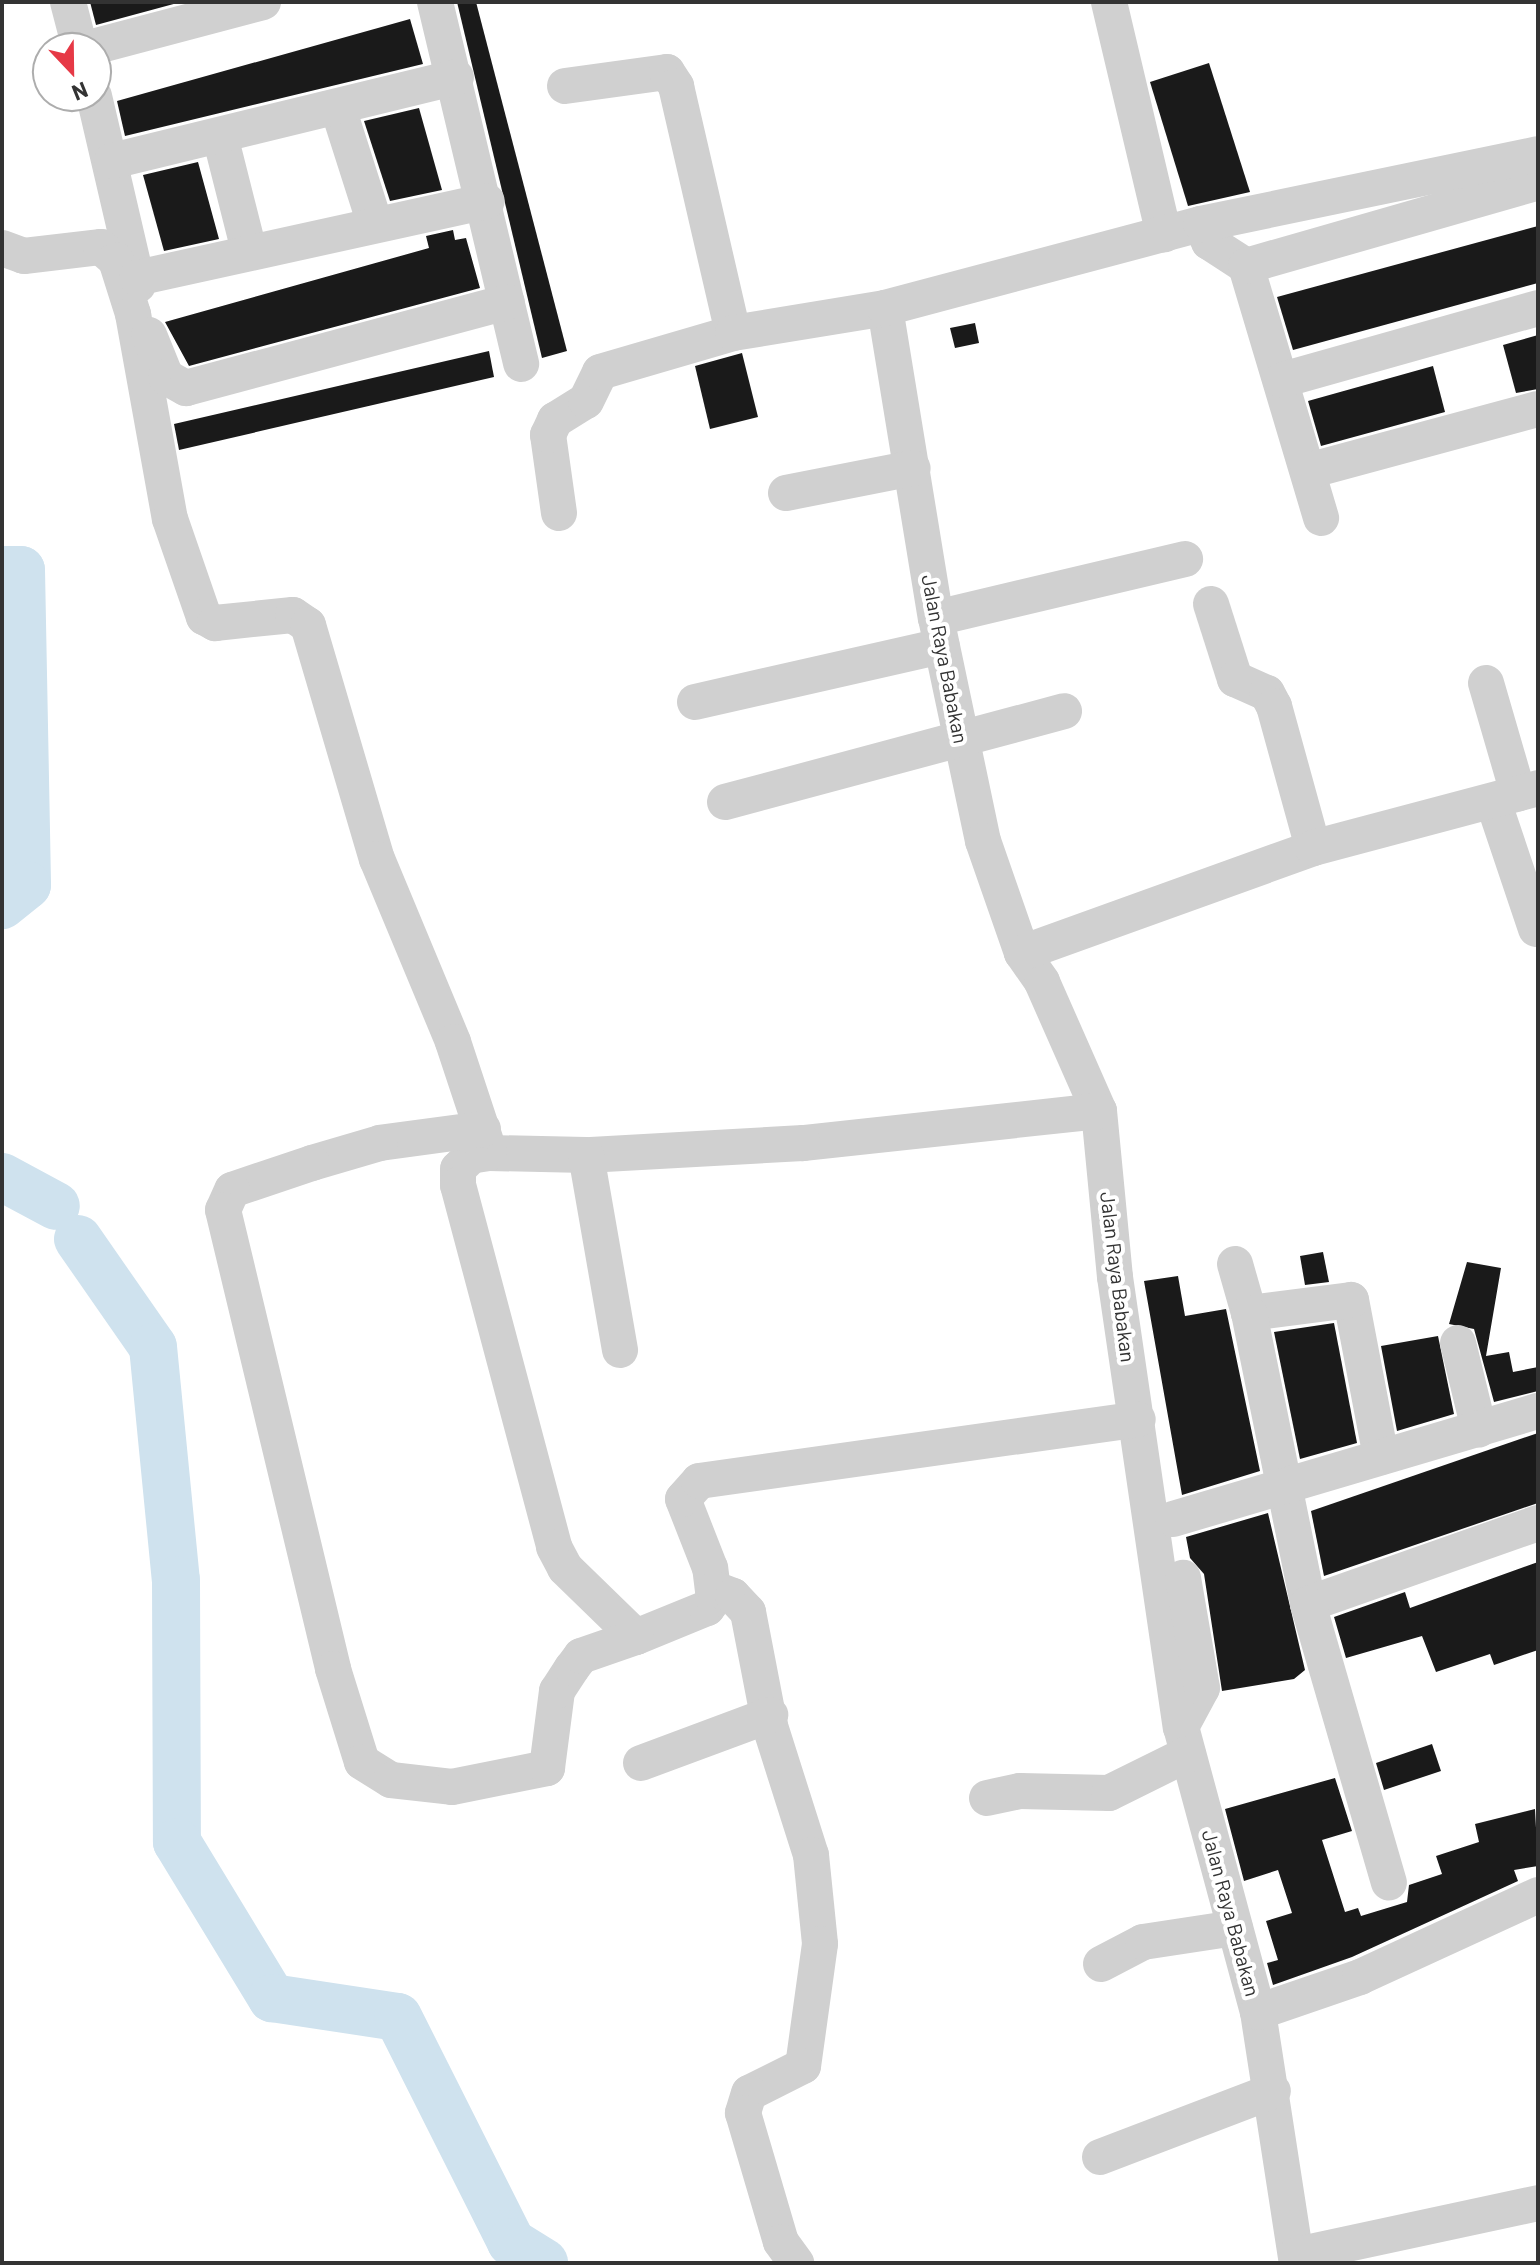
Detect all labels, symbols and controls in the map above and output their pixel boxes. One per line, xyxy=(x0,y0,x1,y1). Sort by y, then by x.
north arrow xyxy=(32,32,112,112)
text: N xyxy=(69,78,92,107)
street label: Jalan Raya Babakan xyxy=(917,573,973,745)
street label: Jalan Raya Babakan xyxy=(1096,1190,1140,1364)
street label: Jalan Raya Babakan xyxy=(1197,1827,1265,1999)

